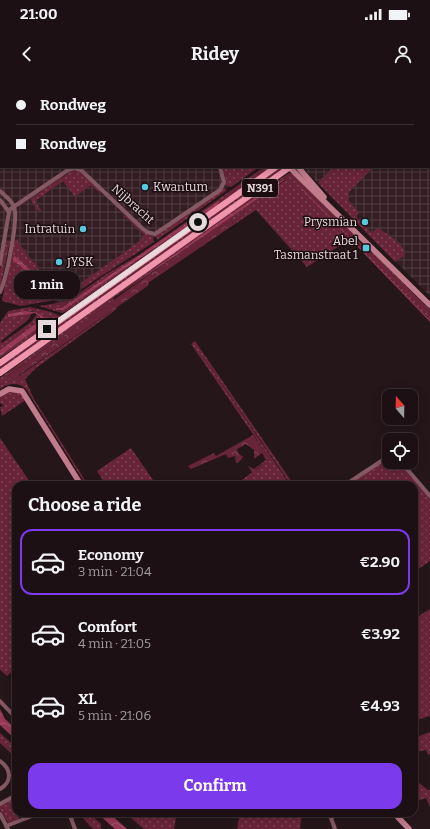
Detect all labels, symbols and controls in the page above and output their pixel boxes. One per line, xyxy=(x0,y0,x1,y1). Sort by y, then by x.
text: 21:00 xyxy=(20,5,57,23)
icon: back xyxy=(16,43,38,65)
text: Ridey xyxy=(191,43,239,65)
icon: person xyxy=(392,43,414,65)
text: Rondweg xyxy=(40,96,106,114)
text: Rondweg xyxy=(40,135,106,153)
road number: N391 xyxy=(242,179,278,197)
place label: Kwantum xyxy=(153,180,208,194)
street label: Nijbracht xyxy=(109,181,158,227)
marker: Kwantum xyxy=(140,182,150,192)
route start xyxy=(189,213,207,231)
place label: Prysmian xyxy=(304,215,357,229)
marker: Prysmian xyxy=(360,217,370,227)
place label: Intratuin xyxy=(24,222,75,236)
marker: Intratuin xyxy=(78,224,88,234)
place label: Abel Tasmanstraat 1 xyxy=(274,234,359,262)
marker: Abel Tasmanstraat 1 xyxy=(361,243,371,253)
place label: JYSK xyxy=(66,255,94,269)
marker: JYSK xyxy=(54,257,64,267)
callout: 1 min xyxy=(14,271,80,299)
text: 1 min xyxy=(31,277,63,292)
route end xyxy=(38,320,56,338)
north arrow xyxy=(382,389,418,425)
map controls xyxy=(382,389,418,469)
button: locate xyxy=(382,433,418,469)
text: Choose a ride xyxy=(28,494,141,516)
icon: car xyxy=(30,544,66,580)
text: Economy xyxy=(78,546,144,564)
text: €2.90 xyxy=(360,553,400,571)
text: 3 min · 21:04 xyxy=(78,564,151,579)
icon: car xyxy=(30,616,66,652)
text: Comfort xyxy=(78,618,137,636)
text: €3.92 xyxy=(361,625,400,643)
text: 4 min · 21:05 xyxy=(78,636,151,651)
icon: car xyxy=(30,688,66,724)
text: XL xyxy=(78,690,97,708)
text: €4.93 xyxy=(360,697,400,715)
text: 5 min · 21:06 xyxy=(78,708,151,723)
button: Confirm xyxy=(28,763,402,809)

